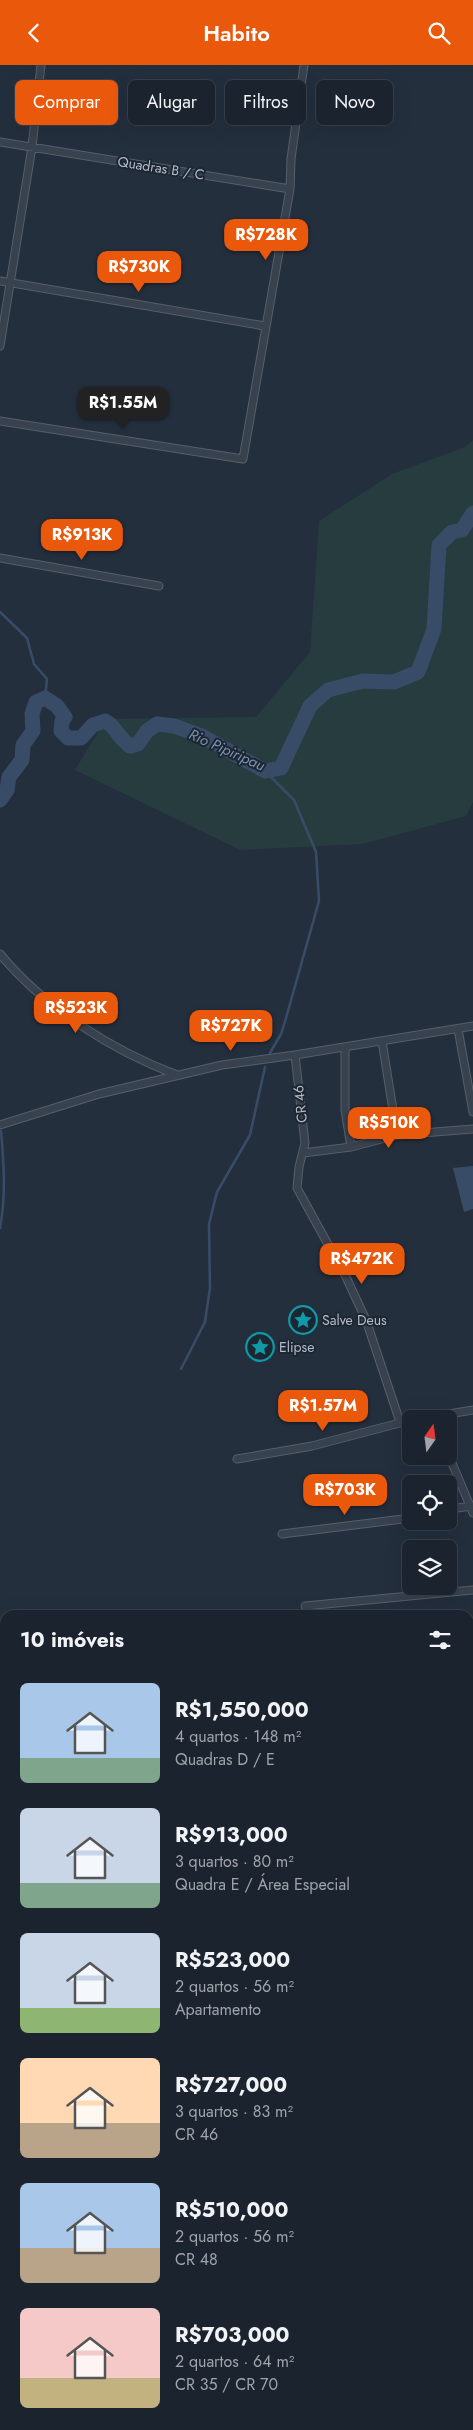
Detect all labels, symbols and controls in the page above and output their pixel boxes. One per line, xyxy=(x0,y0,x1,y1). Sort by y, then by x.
text: Habito xyxy=(203,17,270,49)
icon: back xyxy=(20,19,48,47)
icon: search xyxy=(425,19,453,47)
chip: Comprar xyxy=(15,80,118,125)
chip: Alugar xyxy=(128,80,215,125)
chip: Filtros xyxy=(225,80,306,125)
chip: Novo xyxy=(316,80,393,125)
street label: Quadras B / C xyxy=(116,151,206,185)
pin: R$728K xyxy=(225,219,307,261)
text: R$728K xyxy=(235,223,297,246)
pin: R$730K xyxy=(98,251,180,293)
text: R$730K xyxy=(108,255,170,278)
pin: R$1.55M xyxy=(77,387,169,429)
text: R$1.55M xyxy=(89,391,157,414)
pin: R$913K xyxy=(41,519,123,561)
text: R$913K xyxy=(52,523,112,546)
water label: Rio Pipiripau xyxy=(185,723,269,777)
pin: R$523K xyxy=(35,991,117,1034)
text: R$523K xyxy=(45,996,107,1019)
pin: R$727K xyxy=(190,1009,272,1052)
text: R$727K xyxy=(200,1014,262,1037)
street label: CR 46 xyxy=(288,1084,312,1124)
pin: R$510K xyxy=(348,1107,430,1149)
text: R$510K xyxy=(359,1111,419,1134)
pin: R$472K xyxy=(321,1243,403,1285)
text: R$472K xyxy=(331,1247,393,1270)
place icon: Salve Deus xyxy=(288,1305,318,1335)
place label: Salve Deus xyxy=(322,1310,387,1330)
place icon: Elipse xyxy=(245,1332,275,1362)
place label: Elipse xyxy=(279,1337,314,1357)
pin: R$1.57M xyxy=(277,1389,369,1432)
text: R$1.57M xyxy=(289,1394,357,1417)
north arrow xyxy=(402,1410,458,1465)
map controls xyxy=(402,1410,457,1595)
pin: R$703K xyxy=(304,1473,386,1516)
button: locate xyxy=(402,1475,457,1530)
text: R$703K xyxy=(314,1478,376,1501)
button: layers xyxy=(402,1540,457,1595)
text: 10 imóveis xyxy=(20,1625,124,1655)
icon: filters xyxy=(426,1626,454,1654)
text: R$1,550,000 xyxy=(175,1695,309,1725)
icon: home xyxy=(60,1703,120,1763)
text: 4 quartos · 148 m² xyxy=(175,1725,301,1748)
text: Quadras D / E xyxy=(175,1748,275,1771)
text: R$913,000 xyxy=(175,1820,288,1850)
icon: home xyxy=(60,1828,120,1888)
text: 3 quartos · 80 m² xyxy=(175,1850,294,1873)
text: Quadra E / Área Especial xyxy=(175,1873,350,1896)
text: R$523,000 xyxy=(175,1945,290,1975)
icon: home xyxy=(60,1953,120,2013)
text: 2 quartos · 56 m² xyxy=(175,1975,294,1998)
text: Apartamento xyxy=(175,1998,261,2021)
text: R$727,000 xyxy=(175,2070,287,2100)
icon: home xyxy=(60,2078,120,2138)
text: 3 quartos · 83 m² xyxy=(175,2100,293,2123)
text: CR 46 xyxy=(175,2123,218,2146)
text: R$510,000 xyxy=(175,2195,288,2225)
icon: home xyxy=(60,2203,120,2263)
text: 2 quartos · 56 m² xyxy=(175,2225,294,2248)
text: CR 48 xyxy=(175,2248,218,2271)
text: R$703,000 xyxy=(175,2320,289,2350)
icon: home xyxy=(60,2328,120,2388)
text: 2 quartos · 64 m² xyxy=(175,2350,294,2373)
text: CR 35 / CR 70 xyxy=(175,2373,278,2396)

